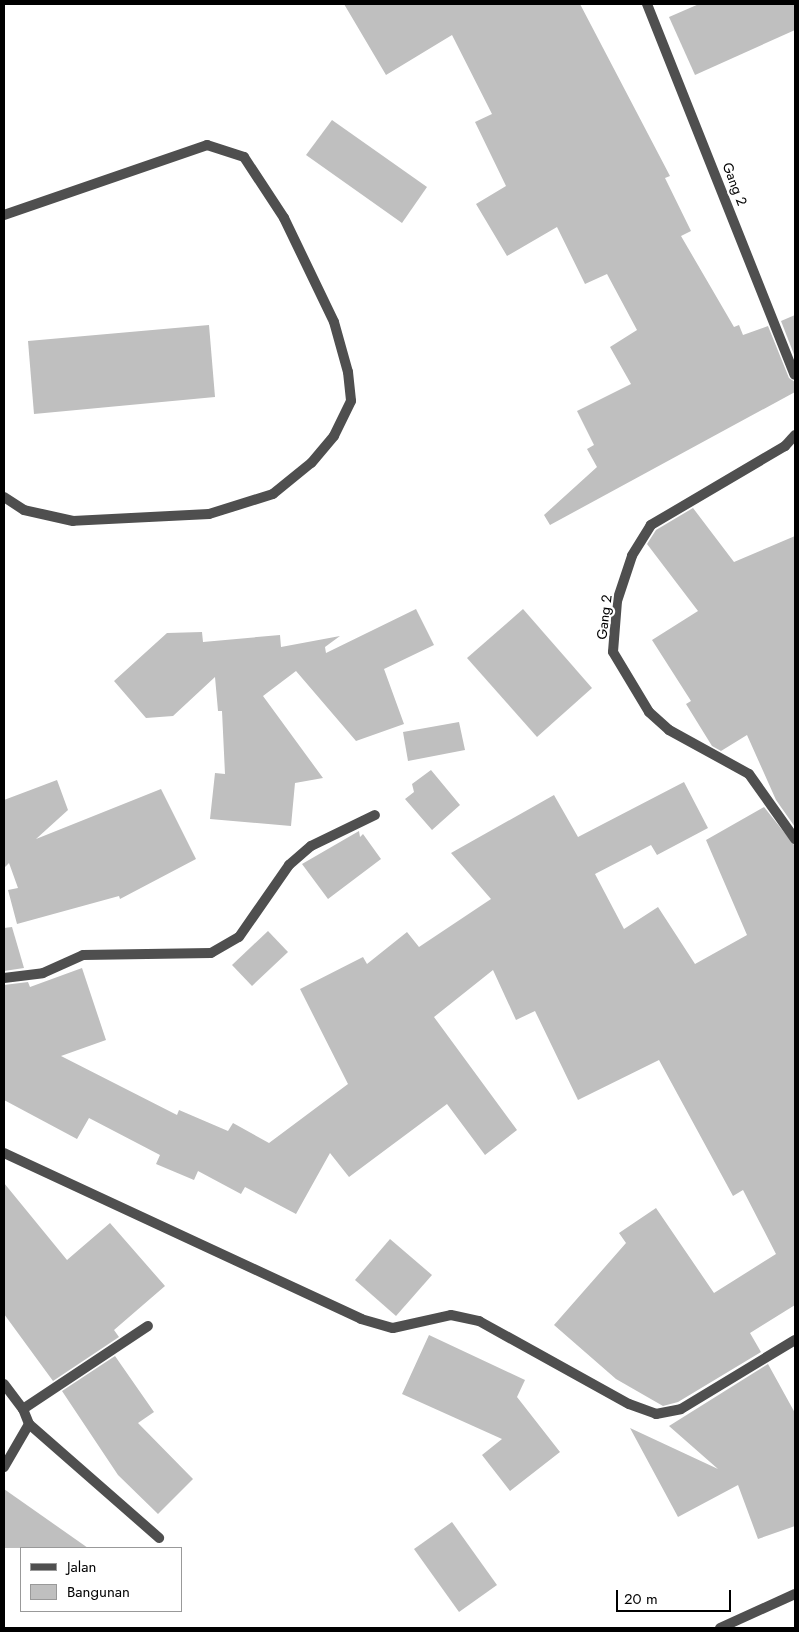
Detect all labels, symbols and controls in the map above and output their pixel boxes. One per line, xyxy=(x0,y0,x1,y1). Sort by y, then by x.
street label: Gang 2 xyxy=(719,160,751,208)
street label: Gang 2 xyxy=(593,594,615,640)
legend xyxy=(20,1547,182,1612)
text: Jalan xyxy=(67,1556,96,1578)
scale bar xyxy=(619,1580,734,1612)
text: Bangunan xyxy=(67,1581,130,1603)
text: 20 m xyxy=(624,1588,658,1610)

